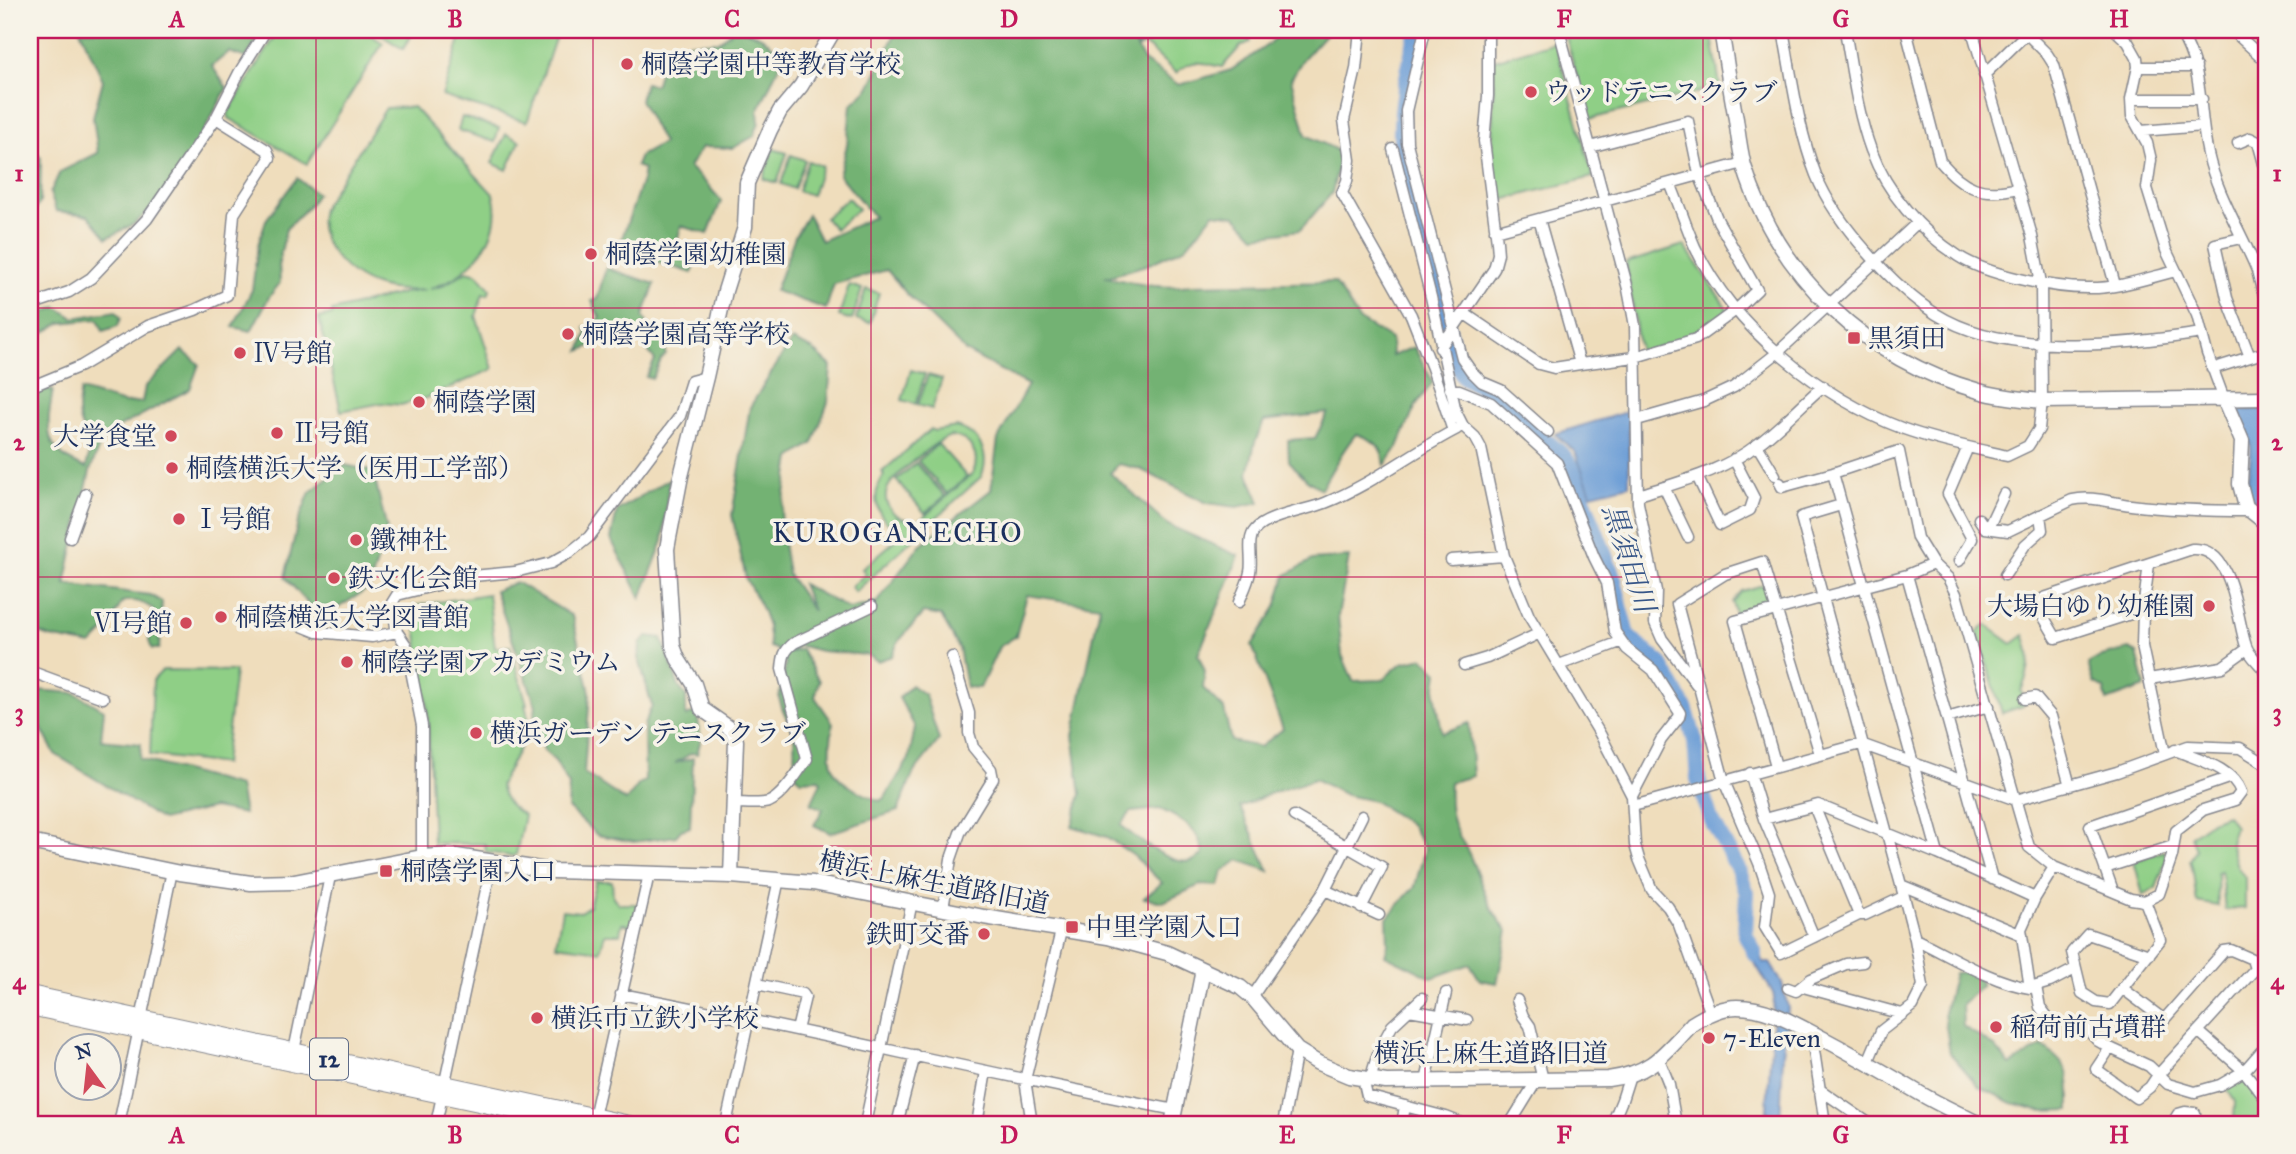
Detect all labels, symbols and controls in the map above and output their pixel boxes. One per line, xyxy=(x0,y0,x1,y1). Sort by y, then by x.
text: A xyxy=(167,5,185,33)
text: B xyxy=(447,5,463,33)
text: C xyxy=(724,5,740,33)
text: D xyxy=(1000,5,1018,33)
text: E xyxy=(1279,5,1296,33)
text: F xyxy=(1556,5,1572,33)
text: G xyxy=(1833,5,1850,33)
text: H xyxy=(2109,5,2129,33)
place label: 桐蔭学園中等教育学校 xyxy=(641,48,901,80)
marker: 桐蔭学園中等教育学校 xyxy=(619,56,635,72)
place label: ウッドテニスクラブ xyxy=(1545,76,1777,108)
marker: ウッドテニスクラブ xyxy=(1523,84,1539,100)
text: 1 xyxy=(14,159,24,187)
text: 1 xyxy=(2272,159,2282,187)
place label: 桐蔭学園幼稚園 xyxy=(605,238,787,270)
marker: 桐蔭学園幼稚園 xyxy=(583,246,599,262)
place label: 桐蔭学園高等学校 xyxy=(582,318,790,350)
place label: 黒須田 xyxy=(1868,322,1946,354)
marker: 桐蔭学園高等学校 xyxy=(560,326,576,342)
marker: 黒須田 xyxy=(1846,330,1862,346)
place label: Ⅳ号館 xyxy=(254,337,332,369)
marker: Ⅳ号館 xyxy=(232,345,248,361)
place label: 桐蔭学園 xyxy=(433,386,537,418)
marker: 桐蔭学園 xyxy=(411,394,427,410)
place label: Ⅱ号館 xyxy=(291,417,369,449)
place label: 大学食堂 xyxy=(53,420,157,452)
marker: Ⅱ号館 xyxy=(269,425,285,441)
text: 2 xyxy=(13,428,25,456)
marker: 大学食堂 xyxy=(163,428,179,444)
text: 2 xyxy=(2271,428,2283,456)
place label: 桐蔭横浜大学（医用工学部） xyxy=(186,452,524,484)
marker: 桐蔭横浜大学（医用工学部） xyxy=(164,460,180,476)
water label: 黒須田川 xyxy=(1595,499,1664,620)
place label: Ⅰ号館 xyxy=(193,503,271,535)
marker: Ⅰ号館 xyxy=(171,511,187,527)
district label: KUROGANECHO xyxy=(772,515,1024,550)
place label: 鐵神社 xyxy=(370,524,448,556)
marker: 鐵神社 xyxy=(348,532,364,548)
place label: 鉄文化会館 xyxy=(348,562,478,594)
marker: 鉄文化会館 xyxy=(326,570,342,586)
place label: 大場白ゆり幼稚園 xyxy=(1987,590,2195,622)
marker: 大場白ゆり幼稚園 xyxy=(2201,598,2217,614)
place label: 桐蔭横浜大学図書館 xyxy=(235,601,469,633)
place label: Ⅵ号館 xyxy=(94,607,172,639)
marker: 桐蔭横浜大学図書館 xyxy=(213,609,229,625)
marker: Ⅵ号館 xyxy=(178,615,194,631)
place label: 桐蔭学園アカデミウム xyxy=(361,646,620,678)
marker: 桐蔭学園アカデミウム xyxy=(339,654,355,670)
text: 3 xyxy=(14,698,24,727)
text: 3 xyxy=(2272,698,2282,727)
place label: 横浜ガーデン テニスクラブ xyxy=(490,717,806,749)
marker: 横浜ガーデン テニスクラブ xyxy=(468,725,484,741)
street label: 横浜上麻生道路旧道 xyxy=(816,844,1052,920)
place label: 桐蔭学園入口 xyxy=(400,855,556,887)
marker: 桐蔭学園入口 xyxy=(378,863,394,879)
place label: 中里学園入口 xyxy=(1086,911,1242,943)
place label: 鉄町交番 xyxy=(866,918,970,950)
marker: 中里学園入口 xyxy=(1064,919,1080,935)
marker: 鉄町交番 xyxy=(976,926,992,942)
text: 4 xyxy=(13,967,27,995)
text: 4 xyxy=(2271,967,2285,995)
place label: 横浜市立鉄小学校 xyxy=(551,1002,759,1034)
marker: 横浜市立鉄小学校 xyxy=(529,1010,545,1026)
place label: 稲荷前古墳群 xyxy=(2010,1011,2166,1043)
marker: 稲荷前古墳群 xyxy=(1988,1019,2004,1035)
place label: 7-Eleven xyxy=(1723,1022,1821,1054)
marker: 7-Eleven xyxy=(1701,1030,1717,1046)
north arrow xyxy=(52,1032,122,1102)
street label: 横浜上麻生道路旧道 xyxy=(1374,1037,1608,1069)
text: N xyxy=(73,1038,94,1064)
road number: 12 xyxy=(310,1038,348,1079)
text: A xyxy=(167,1121,185,1149)
text: B xyxy=(447,1121,463,1149)
text: C xyxy=(724,1121,740,1149)
text: D xyxy=(1000,1121,1018,1149)
text: E xyxy=(1279,1121,1296,1149)
text: F xyxy=(1556,1121,1572,1149)
text: G xyxy=(1833,1121,1850,1149)
text: H xyxy=(2109,1121,2129,1149)

